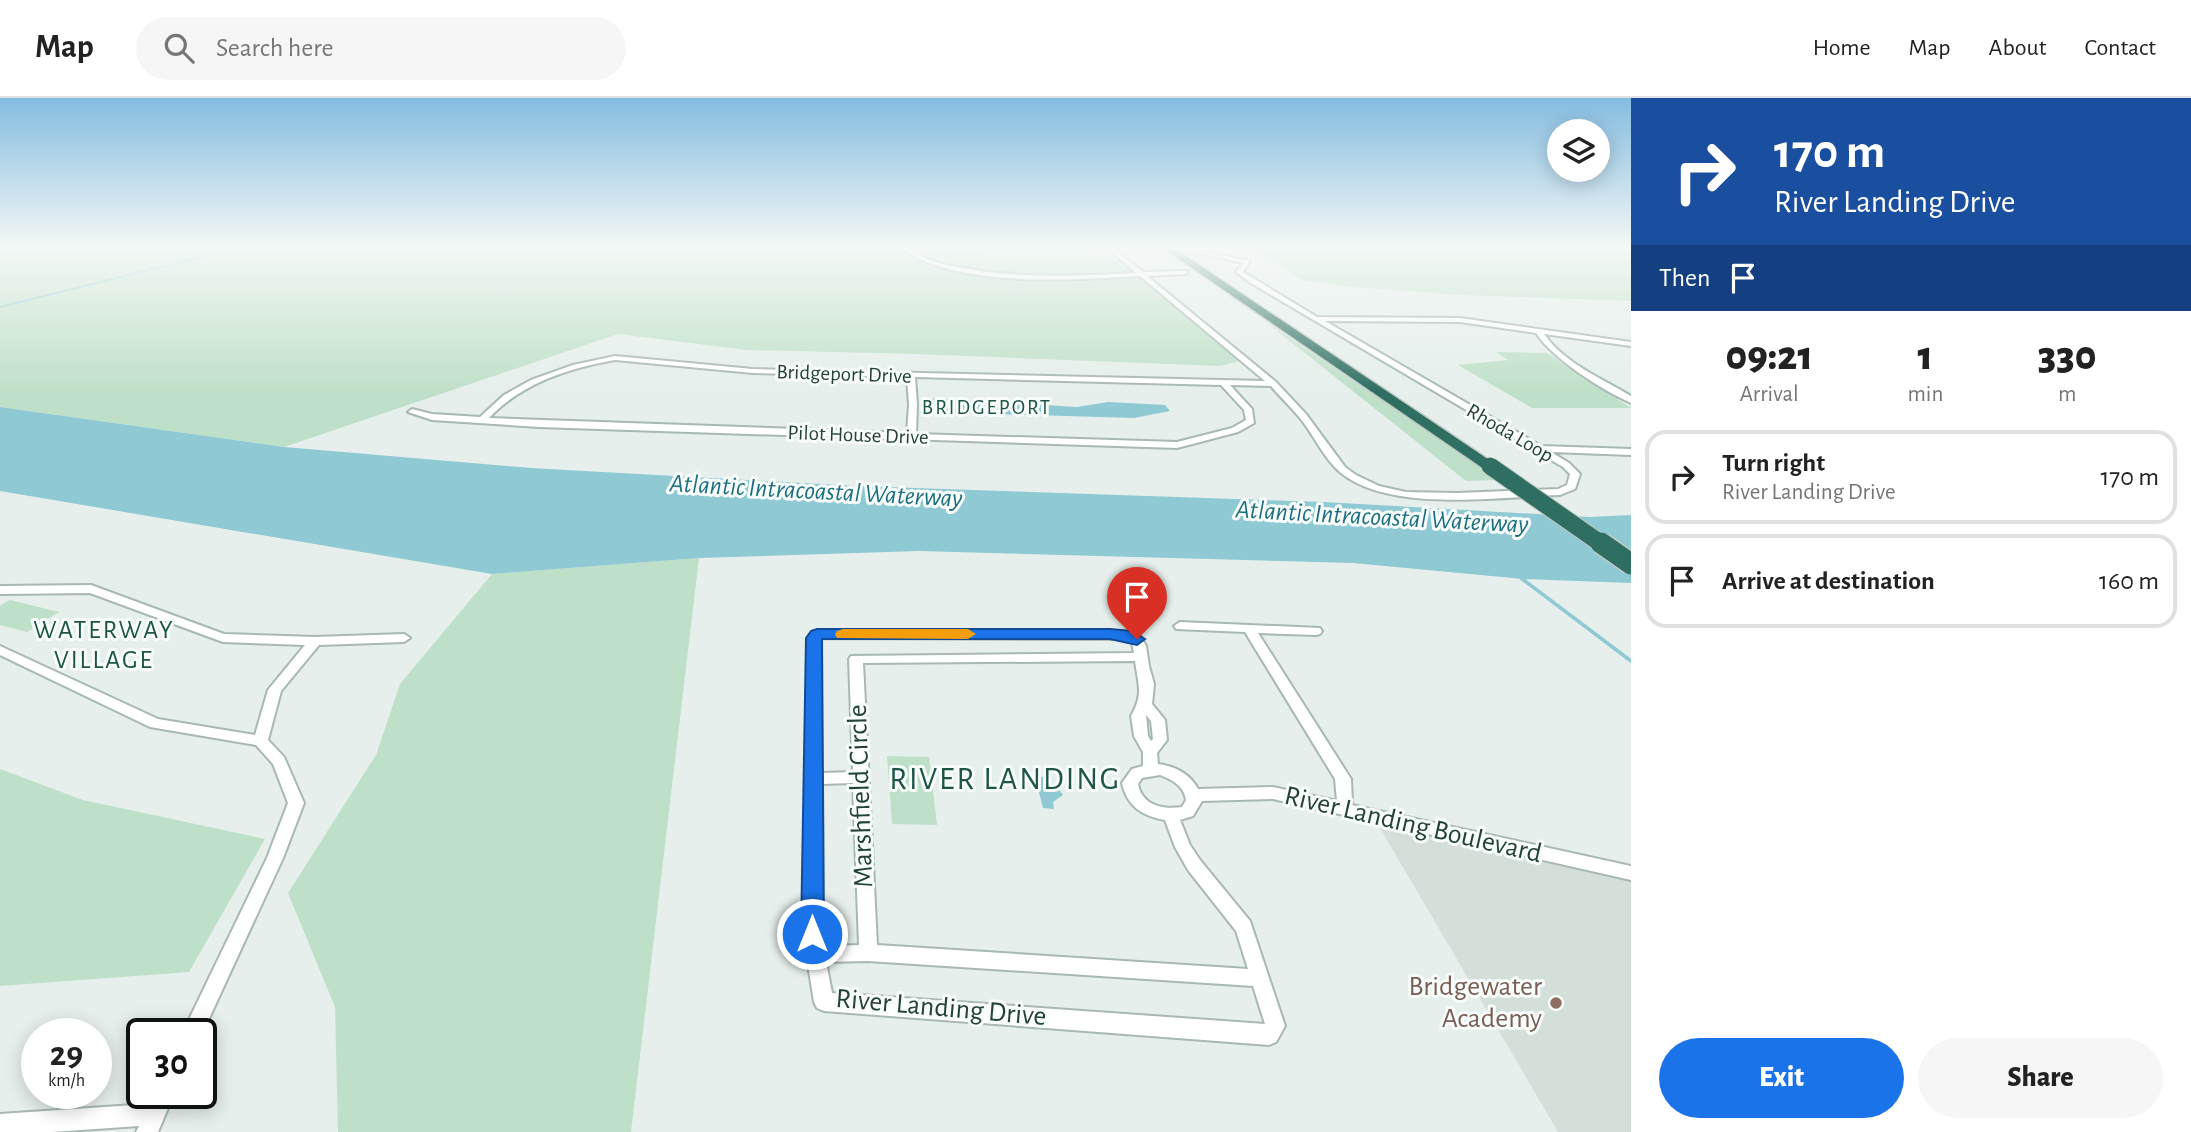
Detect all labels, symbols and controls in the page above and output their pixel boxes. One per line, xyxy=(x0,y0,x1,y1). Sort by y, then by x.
search box xyxy=(136,17,626,80)
icon: search xyxy=(160,29,198,67)
text: Map xyxy=(35,31,94,64)
text: Search here xyxy=(216,35,334,61)
text: Home xyxy=(1813,36,1871,60)
text: Map xyxy=(1909,36,1951,60)
text: About xyxy=(1989,36,2046,60)
text: Contact xyxy=(2084,36,2156,60)
map controls xyxy=(1547,119,1610,182)
button: layers xyxy=(1547,119,1610,182)
icon: right xyxy=(1659,126,1750,217)
text: 170 m xyxy=(1774,128,1885,177)
text: River Landing Drive xyxy=(1774,186,2015,218)
icon: arrive xyxy=(1724,259,1762,297)
text: Then xyxy=(1659,265,1710,291)
text: 09:21 xyxy=(1725,335,1813,377)
text: 1 xyxy=(1918,335,1933,377)
text: 330 xyxy=(2038,335,2096,377)
street label: Bridgeport Drive xyxy=(776,361,912,387)
text: Arrival xyxy=(1740,383,1799,406)
text: min xyxy=(1907,383,1943,406)
text: m xyxy=(2058,383,2076,406)
district label: BRIDGEPORT xyxy=(922,397,1052,418)
street label: Rhoda Loop xyxy=(1463,400,1557,466)
street label: Pilot House Drive xyxy=(787,422,929,448)
text: Turn right xyxy=(1722,450,1825,476)
icon: right xyxy=(1663,458,1701,496)
text: 170 m xyxy=(2100,464,2159,490)
water label: Atlantic Intracoastal Waterway xyxy=(668,470,963,512)
text: River Landing Drive xyxy=(1722,481,1896,504)
water label: Atlantic Intracoastal Waterway xyxy=(1234,496,1529,538)
icon: arrive xyxy=(1663,562,1701,600)
pin xyxy=(1107,567,1167,639)
text: Arrive at destination xyxy=(1722,568,1935,594)
text: 160 m xyxy=(2099,568,2159,594)
icon: arrive xyxy=(1118,578,1156,616)
district label: WATERWAY VILLAGE xyxy=(33,617,175,673)
street label: Marshfield Circle xyxy=(844,704,878,888)
district label: RIVER LANDING xyxy=(889,763,1121,795)
street label: River Landing Boulevard xyxy=(1282,782,1544,868)
position arrow xyxy=(775,897,849,971)
place label: Bridgewater Academy xyxy=(1409,973,1542,1033)
street label: River Landing Drive xyxy=(835,985,1047,1031)
marker: Bridgewater Academy xyxy=(1548,995,1564,1011)
speed limit sign: 30 xyxy=(126,1018,217,1109)
text: 29 xyxy=(50,1037,83,1072)
button: Exit xyxy=(1659,1038,1904,1118)
button: Share xyxy=(1918,1038,2163,1118)
text: km/h xyxy=(48,1072,85,1090)

